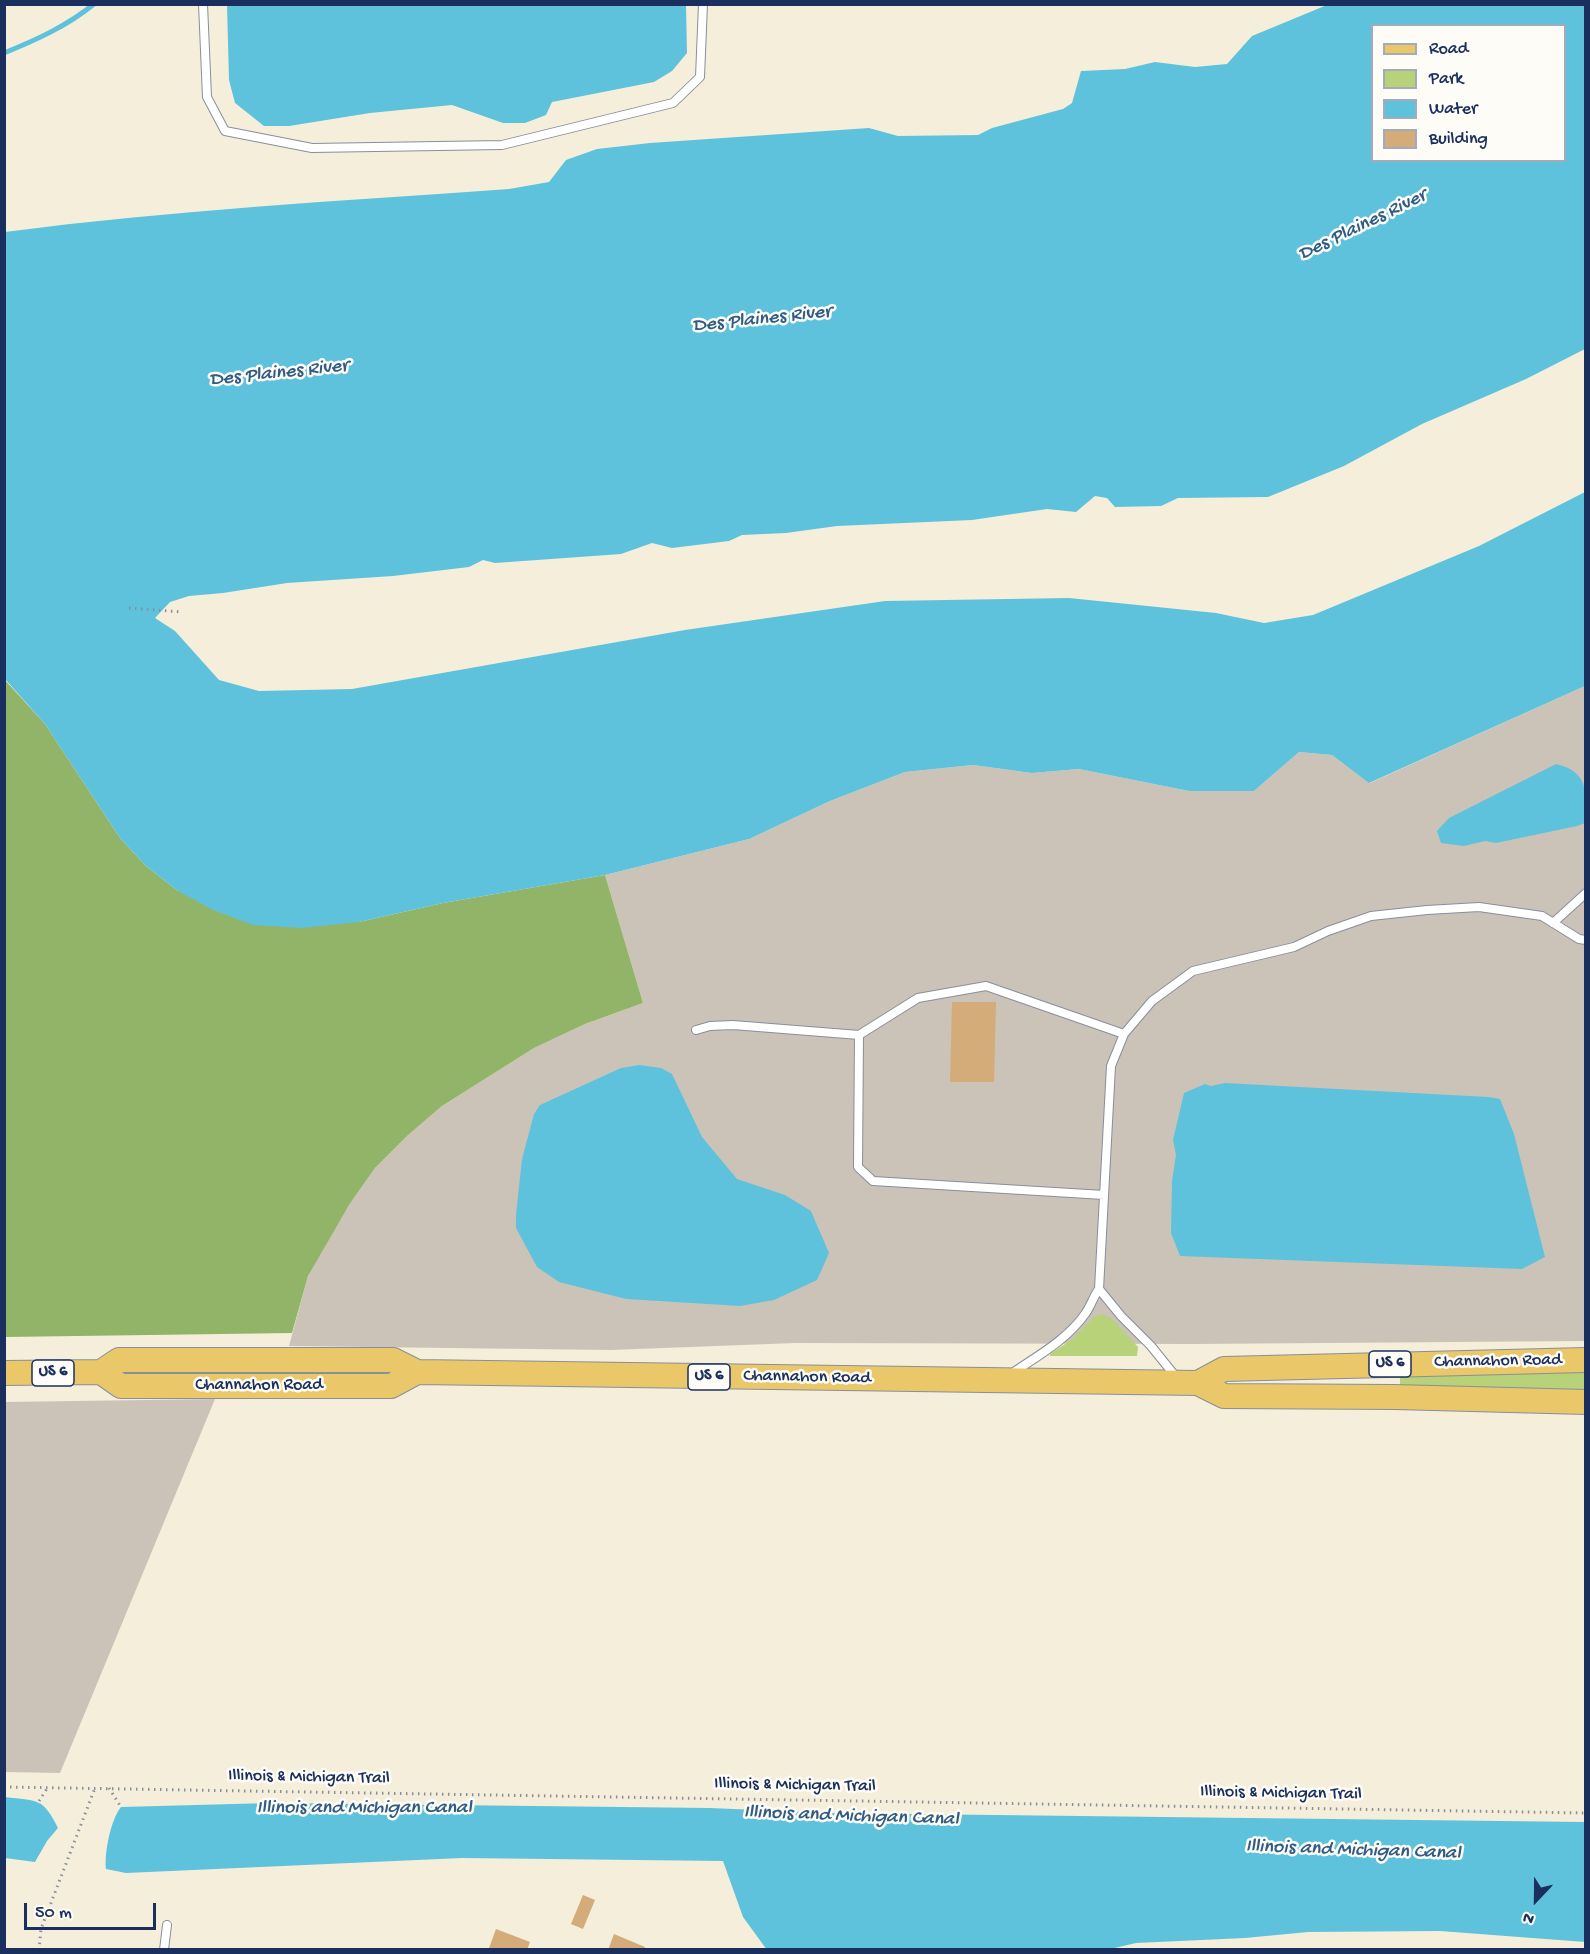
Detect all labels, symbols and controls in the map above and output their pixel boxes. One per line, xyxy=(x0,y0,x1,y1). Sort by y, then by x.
legend xyxy=(1371,24,1566,162)
text: Road xyxy=(1429,39,1468,60)
text: Park xyxy=(1429,69,1463,90)
text: Water xyxy=(1429,99,1477,120)
text: Building xyxy=(1429,129,1488,150)
water label: Des Plaines River xyxy=(1295,185,1431,267)
water label: Des Plaines River xyxy=(691,301,833,339)
water label: Des Plaines River xyxy=(208,355,350,393)
street label: Channahon Road xyxy=(1434,1350,1562,1374)
road number: US 6 xyxy=(1369,1351,1411,1377)
road number: US 6 xyxy=(32,1360,74,1386)
road number: US 6 xyxy=(688,1364,730,1390)
street label: Channahon Road xyxy=(743,1366,871,1390)
street label: Channahon Road xyxy=(195,1375,323,1397)
street label: Illinois & Michigan Trail xyxy=(228,1766,390,1790)
street label: Illinois & Michigan Trail xyxy=(714,1774,876,1798)
street label: Illinois & Michigan Trail xyxy=(1200,1782,1362,1806)
water label: Illinois and Michigan Canal xyxy=(256,1797,472,1821)
water label: Illinois and Michigan Canal xyxy=(743,1801,959,1833)
water label: Illinois and Michigan Canal xyxy=(1245,1835,1461,1867)
north arrow xyxy=(1506,1870,1566,1930)
scale bar xyxy=(27,1891,159,1929)
text: 50 m xyxy=(35,1903,72,1924)
text: N xyxy=(1521,1906,1537,1928)

